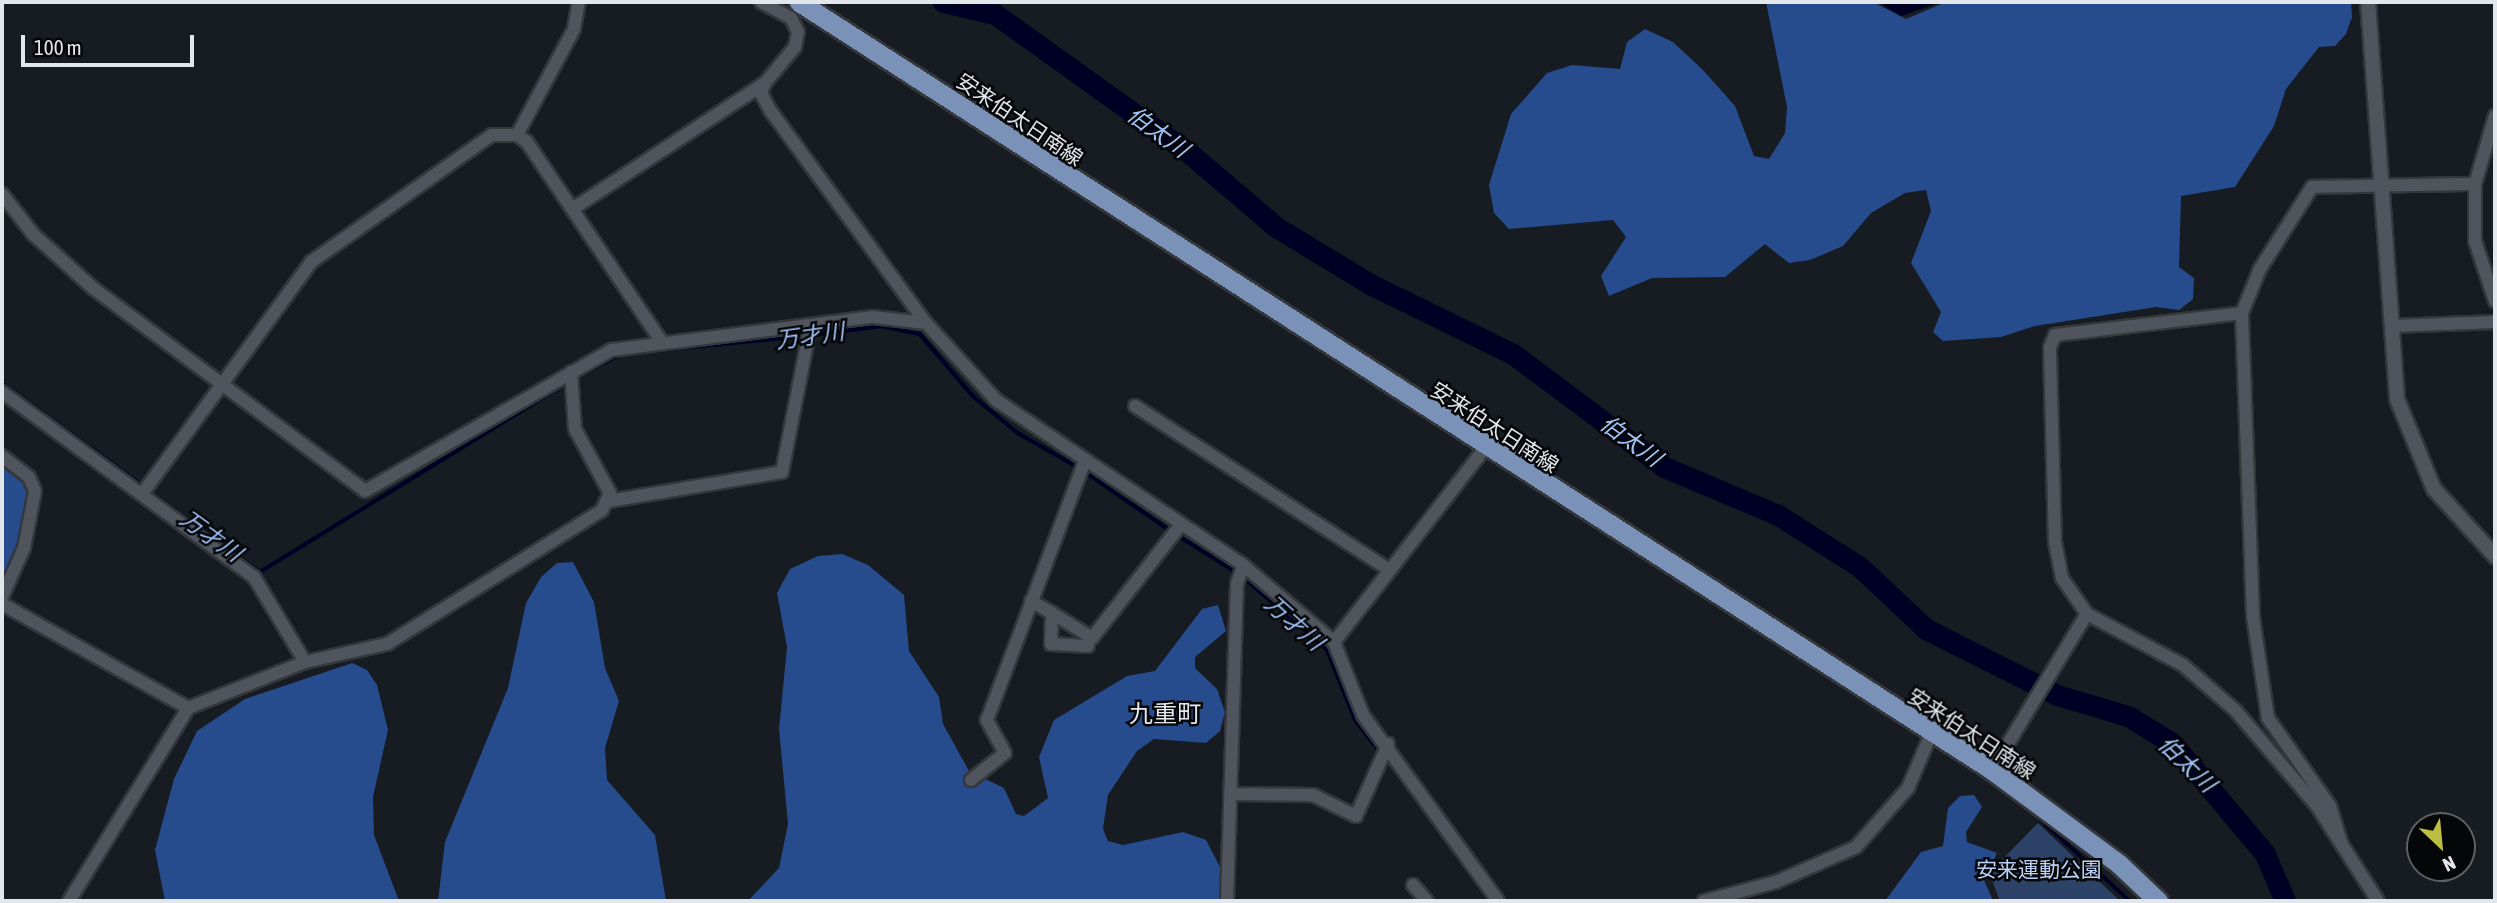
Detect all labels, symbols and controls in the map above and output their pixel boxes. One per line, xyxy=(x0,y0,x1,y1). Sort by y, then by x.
scale bar xyxy=(24,21,198,65)
text: 100 m xyxy=(34,35,82,59)
street label: 安来伯太日南線 xyxy=(952,67,1088,171)
water label: 伯太川 xyxy=(1122,101,1194,163)
water label: 万才川 xyxy=(774,318,846,354)
street label: 安来伯太日南線 xyxy=(1426,376,1564,478)
water label: 伯太川 xyxy=(1595,410,1667,472)
water label: 万才川 xyxy=(175,505,247,567)
water label: 万才川 xyxy=(1259,590,1329,656)
street label: 安来伯太日南線 xyxy=(1903,682,2041,784)
district label: 九重町 xyxy=(1129,700,1201,728)
water label: 伯太川 xyxy=(2153,730,2221,798)
north arrow xyxy=(2406,812,2476,882)
text: N xyxy=(2439,852,2459,876)
park label: 安来運動公園 xyxy=(1976,856,2102,882)

